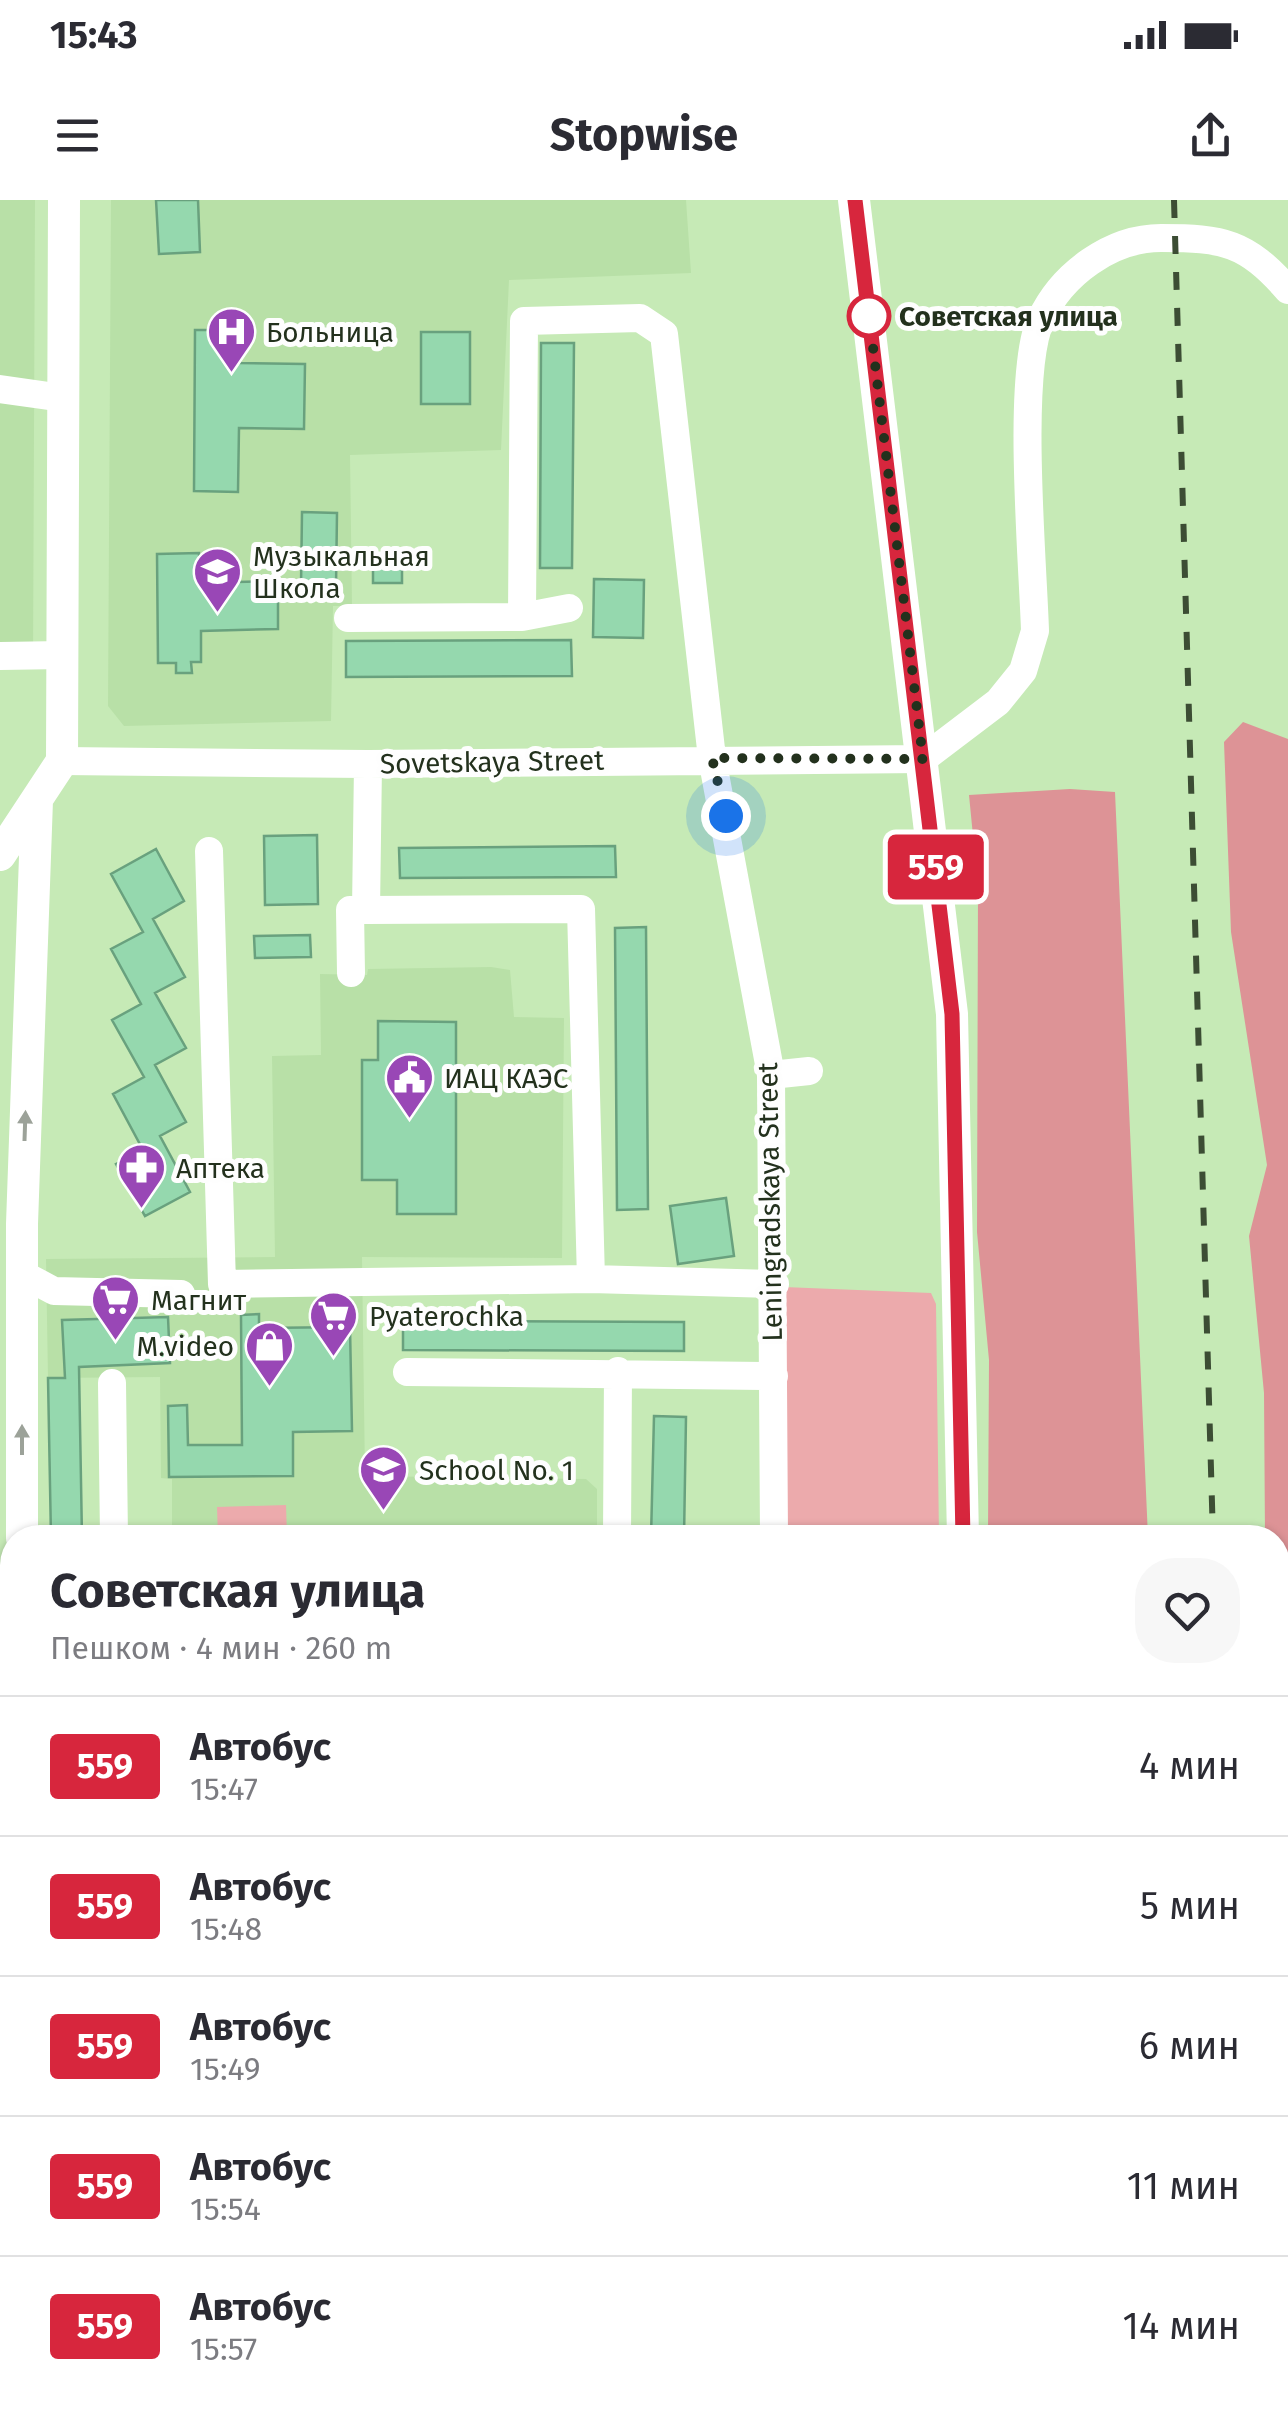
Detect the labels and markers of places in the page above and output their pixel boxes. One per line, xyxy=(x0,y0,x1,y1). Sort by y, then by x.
marker: Советская улица xyxy=(848,295,890,337)
place label: Советская улица xyxy=(899,300,1118,333)
hospital icon: Больница xyxy=(205,306,257,374)
place label: Больница xyxy=(266,316,394,349)
place label: Музыкальная Школа xyxy=(253,540,430,605)
school or university icon: Музыкальная Школа xyxy=(192,546,244,614)
public building icon: ИАЦ КАЭС xyxy=(383,1052,435,1120)
place label: ИАЦ КАЭС xyxy=(444,1062,569,1095)
pharmacy icon: Аптека xyxy=(115,1142,167,1210)
place label: Аптека xyxy=(176,1152,265,1185)
supermarket icon: Магнит xyxy=(90,1274,142,1342)
place label: Магнит xyxy=(151,1284,246,1317)
supermarket icon: Pyaterochka xyxy=(308,1290,360,1358)
place label: Pyaterochka xyxy=(369,1300,524,1333)
shop icon: M.video xyxy=(243,1320,295,1388)
place label: M.video xyxy=(137,1330,234,1363)
school or university icon: School No. 1 xyxy=(358,1444,410,1512)
place label: School No. 1 xyxy=(419,1454,574,1487)

